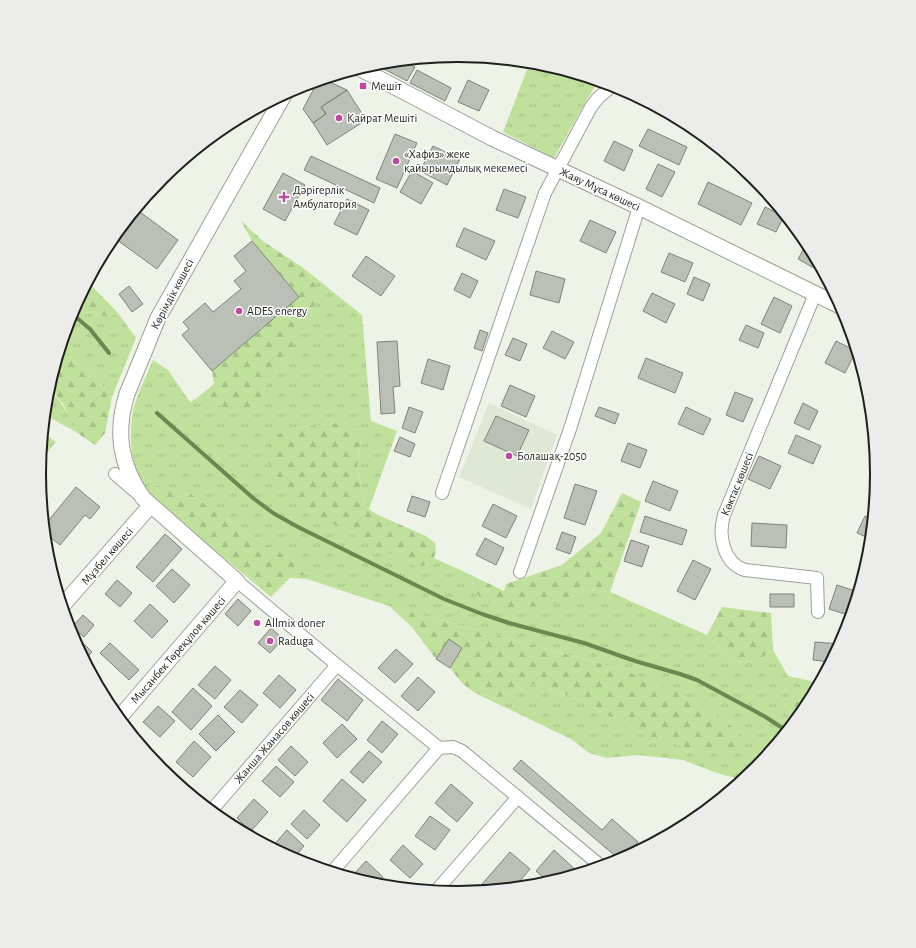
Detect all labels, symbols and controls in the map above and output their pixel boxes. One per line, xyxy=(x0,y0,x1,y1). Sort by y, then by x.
place label: Мешіт xyxy=(371,80,402,92)
marker: Мешіт xyxy=(358,81,368,91)
place label: Қайрат Мешіті xyxy=(347,112,417,124)
marker: Қайрат Мешіті xyxy=(334,113,344,123)
place label: «Хафиз» жеке қайырымдылық мекемесі xyxy=(404,148,528,174)
marker: «Хафиз» жеке қайырымдылық мекемесі xyxy=(391,156,401,166)
street label: Жаяу Мұса көшесі xyxy=(557,165,642,214)
place label: Дәрігерлік Амбулатория xyxy=(293,184,357,211)
marker: Дәрігерлік Амбулатория xyxy=(278,191,290,203)
street label: Көрімдік көшесі xyxy=(148,257,196,331)
place label: ADES energy xyxy=(247,305,307,318)
marker: ADES energy xyxy=(234,306,244,316)
place label: Болашақ-2050 xyxy=(517,450,587,462)
street label: Көктас көшесі xyxy=(719,450,755,518)
marker: Болашақ-2050 xyxy=(504,451,514,461)
street label: Мұзбел көшесі xyxy=(79,525,135,587)
street label: Мысанбек Төреқұлов көшесі xyxy=(128,594,228,706)
place label: Allmix doner xyxy=(265,617,325,629)
marker: Allmix doner xyxy=(252,618,262,628)
place label: Raduga xyxy=(278,635,314,647)
marker: Raduga xyxy=(265,636,275,646)
street label: Жанша Жанасов көшесі xyxy=(232,691,316,785)

